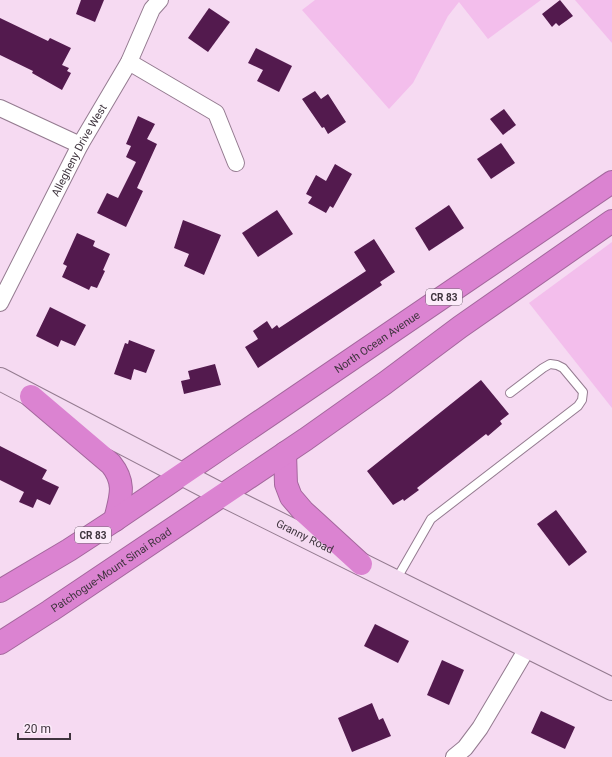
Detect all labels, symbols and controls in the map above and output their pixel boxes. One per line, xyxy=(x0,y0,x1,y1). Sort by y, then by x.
street label: Allegheny Drive West xyxy=(49,102,110,199)
road number: CR 83 xyxy=(426,289,462,305)
street label: North Ocean Avenue xyxy=(332,309,423,376)
street label: Granny Road xyxy=(274,517,335,556)
street label: Patchogue-Mount Sinai Road xyxy=(49,525,174,615)
road number: CR 83 xyxy=(75,527,111,543)
scale bar xyxy=(18,715,70,741)
text: 20 m xyxy=(24,722,51,736)

